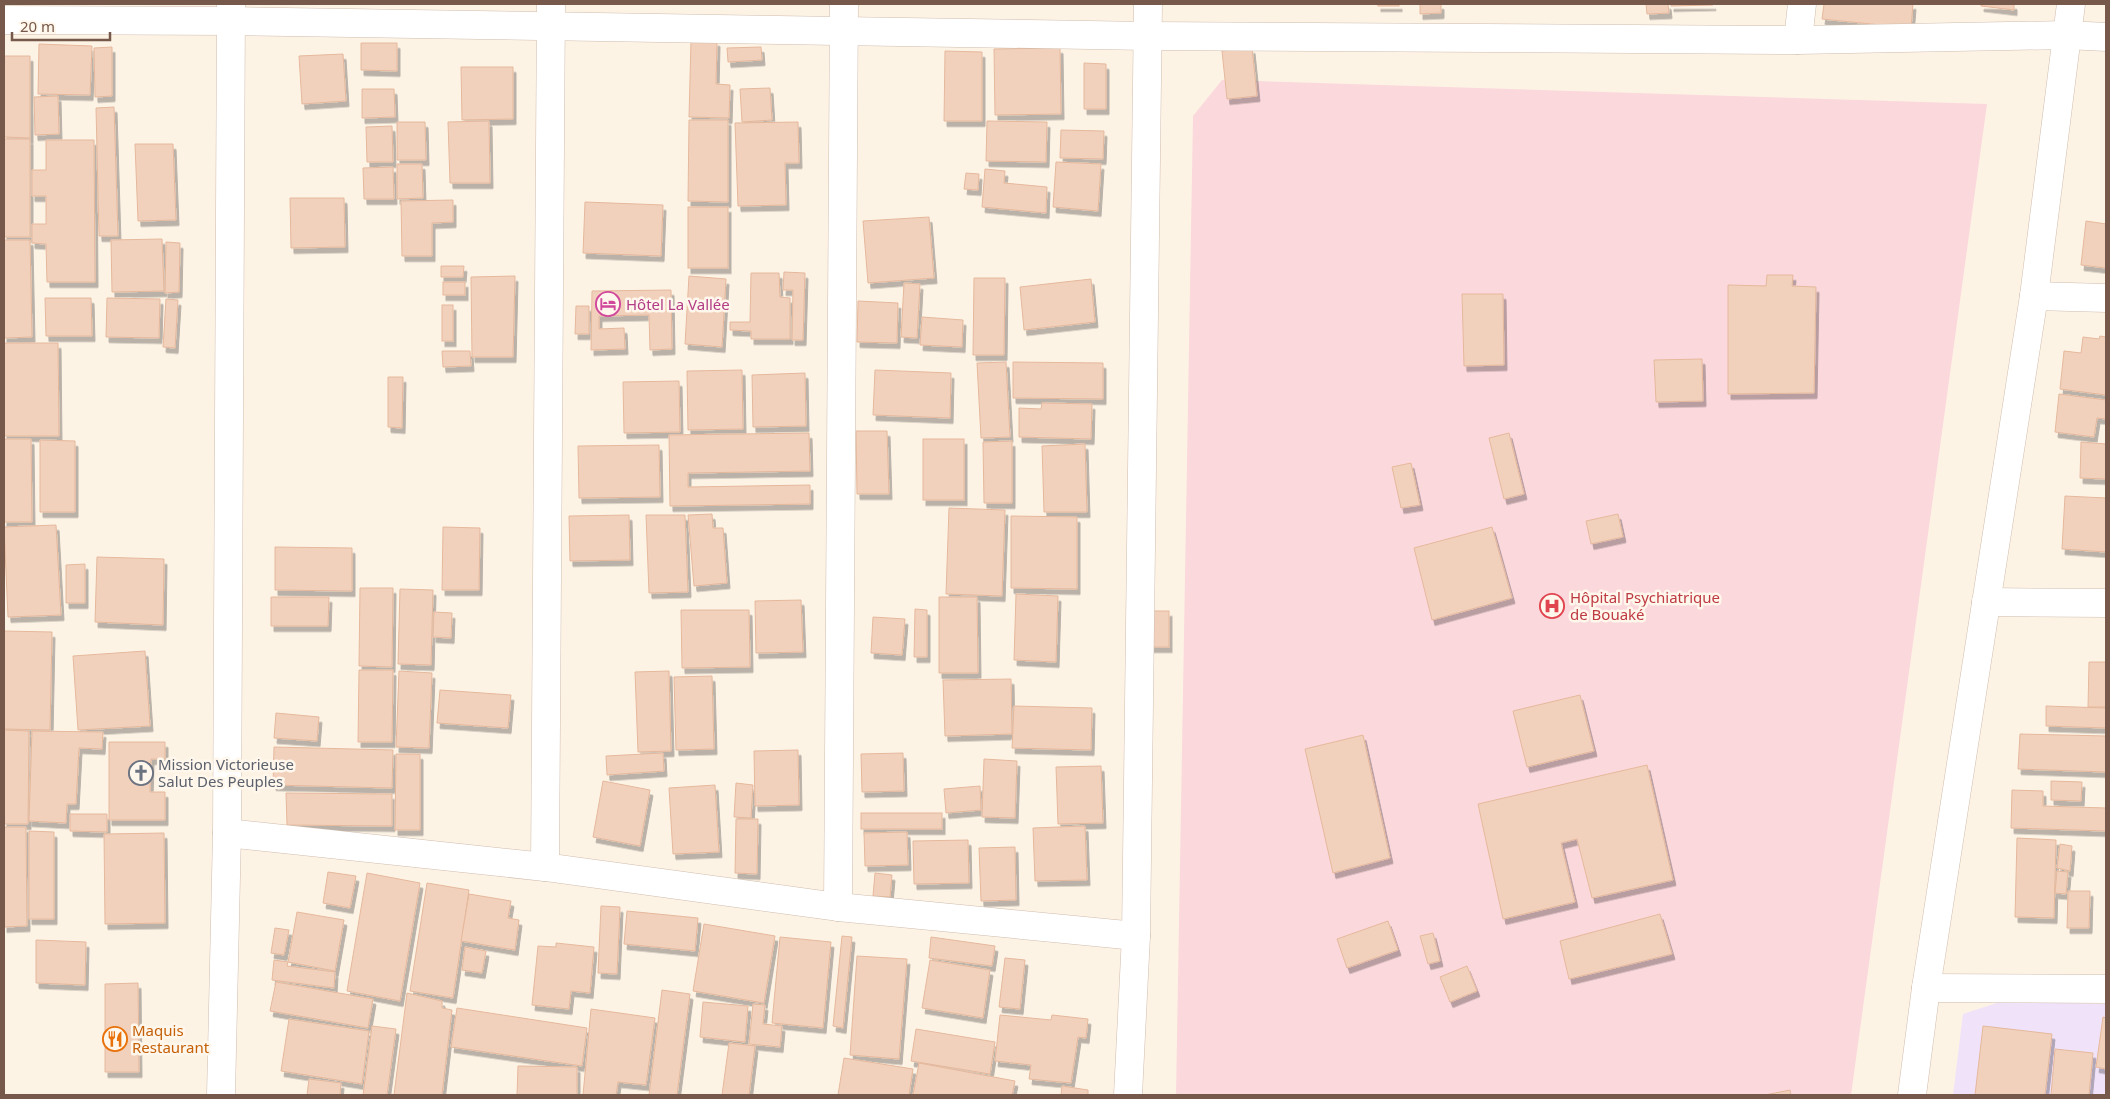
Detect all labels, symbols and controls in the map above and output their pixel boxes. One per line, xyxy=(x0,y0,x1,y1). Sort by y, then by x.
scale bar xyxy=(12,10,110,42)
text: 20 m xyxy=(20,16,55,36)
hotel icon: Hôtel La Vallée xyxy=(595,291,621,317)
place label: Hôtel La Vallée xyxy=(626,294,730,314)
place label: Hôpital Psychiatrique de Bouaké xyxy=(1570,587,1720,624)
hospital icon: Hôpital Psychiatrique de Bouaké xyxy=(1539,593,1565,619)
place label: Mission Victorieuse Salut Des Peuples xyxy=(158,754,294,791)
church icon: Mission Victorieuse Salut Des Peuples xyxy=(128,760,154,786)
place label: Maquis Restaurant xyxy=(132,1020,210,1057)
restaurant icon: Maquis Restaurant xyxy=(102,1026,128,1052)

